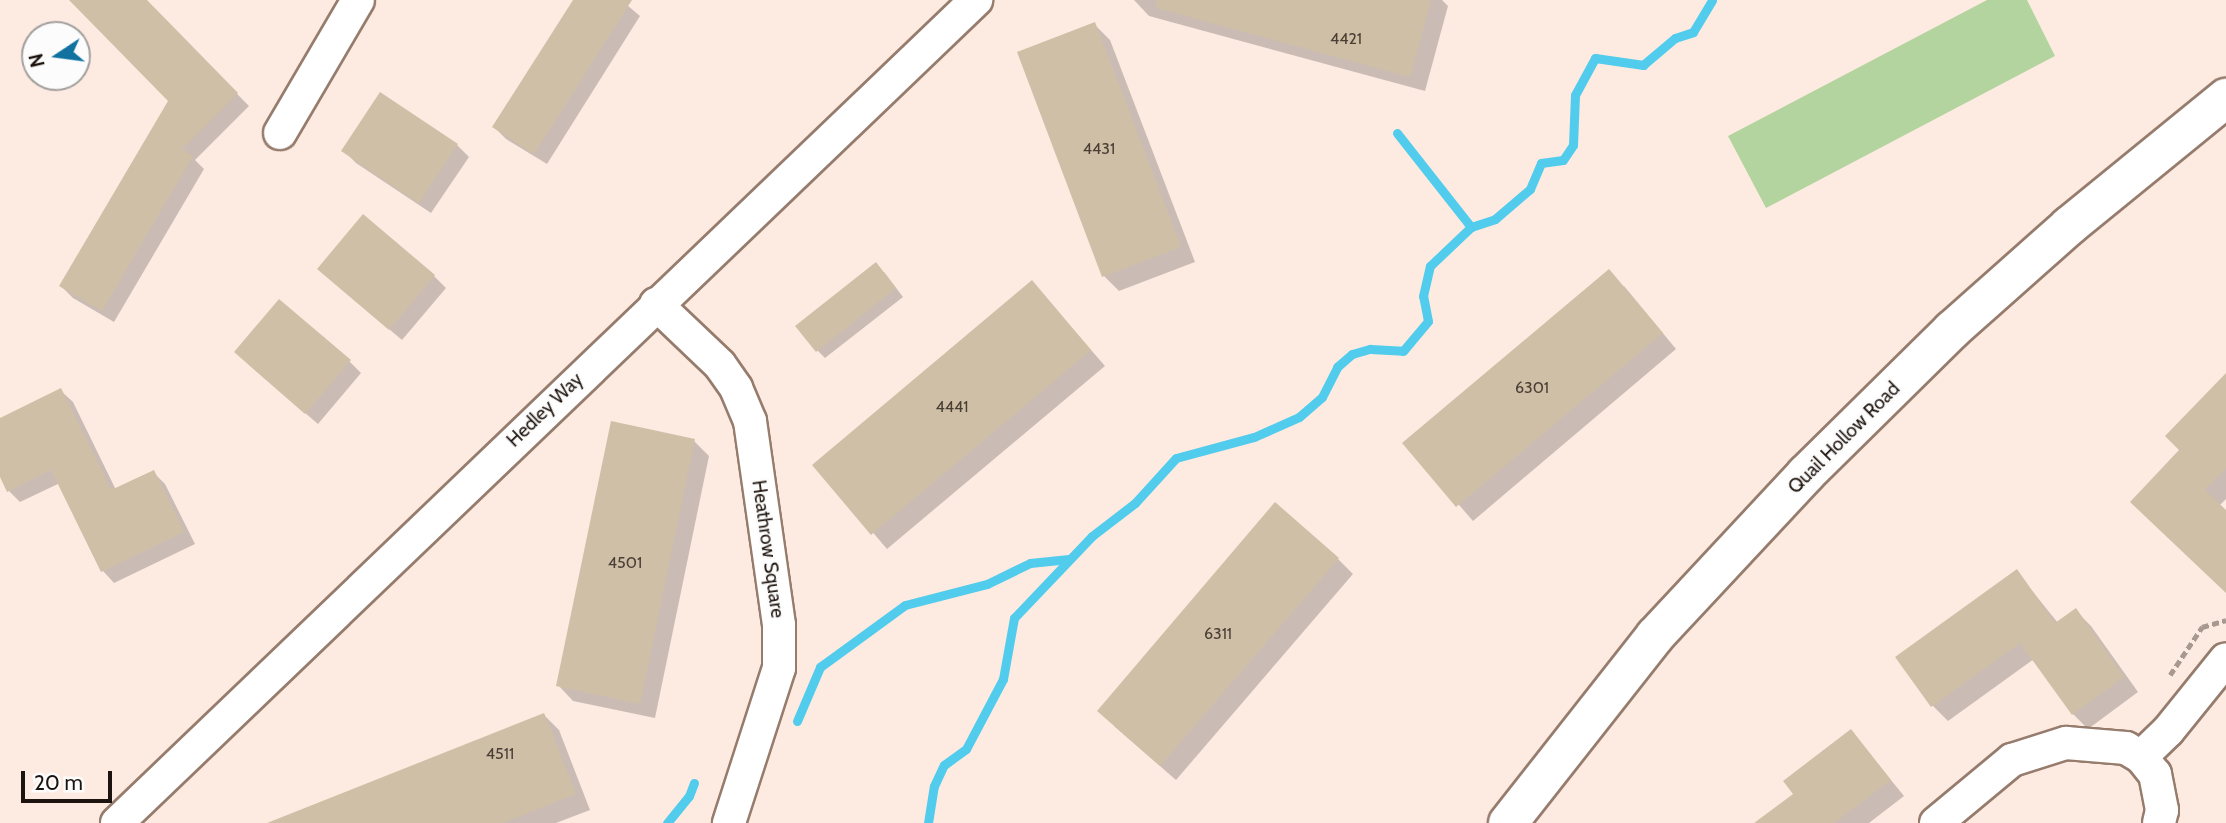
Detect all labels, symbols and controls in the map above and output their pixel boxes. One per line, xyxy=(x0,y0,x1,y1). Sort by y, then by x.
north arrow xyxy=(21,21,91,91)
house number: 4421 xyxy=(1330,29,1362,49)
text: N xyxy=(24,51,50,70)
house number: 4431 xyxy=(1083,139,1115,159)
street label: Hedley Way xyxy=(502,368,588,452)
street label: Quail Hollow Road xyxy=(1783,377,1905,499)
house number: 6301 xyxy=(1515,378,1549,398)
house number: 4441 xyxy=(936,397,968,417)
street label: Heathrow Square xyxy=(747,479,789,619)
house number: 4501 xyxy=(608,553,642,573)
house number: 6311 xyxy=(1204,624,1232,644)
house number: 4511 xyxy=(486,744,514,764)
scale bar xyxy=(24,756,116,800)
text: 20 m xyxy=(34,770,83,795)

